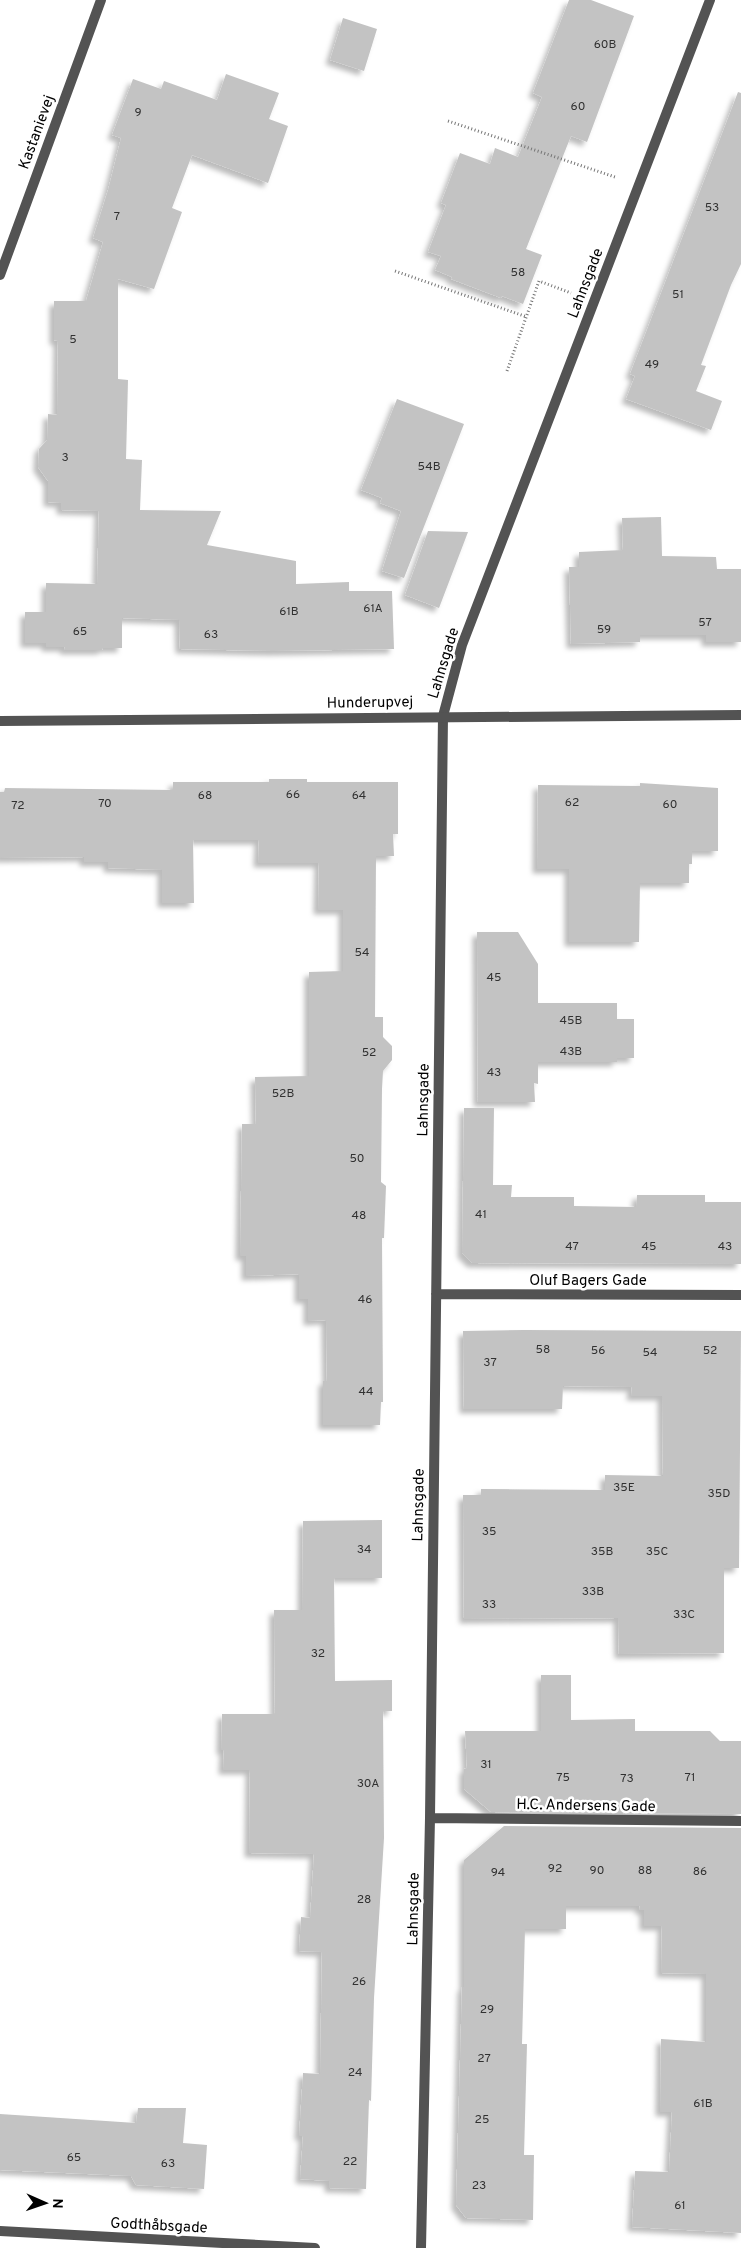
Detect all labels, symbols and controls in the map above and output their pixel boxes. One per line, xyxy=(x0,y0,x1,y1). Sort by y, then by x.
house number: 60B xyxy=(594,37,616,53)
street label: Kastanievej xyxy=(15,93,60,172)
house number: 60 xyxy=(571,99,585,115)
house number: 9 xyxy=(134,105,142,121)
house number: 53 xyxy=(705,200,719,216)
house number: 7 xyxy=(114,209,120,225)
street label: Lahnsgade xyxy=(564,246,608,321)
house number: 58 xyxy=(511,265,525,281)
house number: 51 xyxy=(672,287,684,303)
house number: 5 xyxy=(69,332,77,348)
house number: 49 xyxy=(645,357,659,373)
house number: 3 xyxy=(61,450,69,466)
house number: 54B xyxy=(417,459,441,475)
house number: 61A xyxy=(363,601,383,617)
house number: 61B xyxy=(279,604,299,620)
house number: 57 xyxy=(698,615,712,631)
house number: 59 xyxy=(597,622,611,638)
house number: 65 xyxy=(73,624,87,640)
street label: Lahnsgade xyxy=(425,626,464,701)
house number: 63 xyxy=(204,627,218,643)
street label: Hunderupvej xyxy=(327,693,413,714)
house number: 66 xyxy=(286,787,300,803)
house number: 68 xyxy=(198,788,212,804)
house number: 64 xyxy=(352,788,366,804)
house number: 62 xyxy=(565,795,579,811)
house number: 70 xyxy=(98,796,112,812)
house number: 60 xyxy=(663,797,677,813)
house number: 72 xyxy=(11,798,25,814)
house number: 54 xyxy=(354,945,370,961)
house number: 45 xyxy=(487,970,501,986)
house number: 45B xyxy=(560,1013,583,1029)
house number: 43B xyxy=(560,1044,582,1060)
house number: 52 xyxy=(362,1045,376,1061)
street label: Lahnsgade xyxy=(414,1063,435,1137)
house number: 43 xyxy=(487,1065,501,1081)
house number: 52B xyxy=(272,1086,294,1102)
house number: 50 xyxy=(349,1151,365,1167)
house number: 41 xyxy=(475,1207,487,1223)
house number: 48 xyxy=(352,1208,366,1224)
house number: 47 xyxy=(565,1239,579,1255)
house number: 45 xyxy=(642,1239,656,1255)
house number: 43 xyxy=(718,1239,732,1255)
street label: Oluf Bagers Gade xyxy=(529,1272,647,1291)
house number: 46 xyxy=(358,1292,372,1308)
house number: 58 xyxy=(536,1342,550,1358)
house number: 56 xyxy=(591,1343,605,1359)
house number: 52 xyxy=(703,1343,717,1359)
house number: 54 xyxy=(642,1345,658,1361)
house number: 37 xyxy=(483,1355,497,1371)
house number: 44 xyxy=(359,1384,373,1400)
street label: Lahnsgade xyxy=(409,1468,430,1542)
house number: 35E xyxy=(613,1480,635,1496)
house number: 35D xyxy=(708,1486,730,1502)
house number: 35 xyxy=(482,1524,496,1540)
house number: 34 xyxy=(357,1542,371,1558)
house number: 35B xyxy=(591,1544,613,1560)
house number: 35C xyxy=(646,1544,668,1560)
house number: 33B xyxy=(582,1584,604,1600)
house number: 33 xyxy=(482,1597,496,1613)
house number: 33C xyxy=(673,1607,695,1623)
house number: 32 xyxy=(311,1646,325,1662)
house number: 31 xyxy=(480,1757,492,1773)
house number: 75 xyxy=(556,1770,570,1786)
house number: 71 xyxy=(685,1770,695,1786)
house number: 73 xyxy=(620,1771,634,1787)
house number: 30A xyxy=(357,1776,379,1792)
street label: H.C. Andersens Gade xyxy=(516,1796,656,1817)
house number: 92 xyxy=(548,1861,562,1877)
house number: 90 xyxy=(590,1863,604,1879)
house number: 88 xyxy=(638,1863,652,1879)
house number: 86 xyxy=(693,1864,707,1880)
house number: 94 xyxy=(491,1865,505,1881)
street label: Lahnsgade xyxy=(404,1872,425,1946)
house number: 28 xyxy=(357,1892,371,1908)
house number: 26 xyxy=(352,1974,366,1990)
house number: 29 xyxy=(480,2002,494,2018)
house number: 27 xyxy=(477,2051,491,2067)
house number: 24 xyxy=(348,2065,362,2081)
house number: 61B xyxy=(693,2096,713,2112)
house number: 25 xyxy=(475,2112,489,2128)
house number: 65 xyxy=(67,2150,81,2166)
house number: 22 xyxy=(343,2154,357,2170)
house number: 63 xyxy=(161,2156,175,2172)
north arrow xyxy=(20,2178,70,2228)
house number: 23 xyxy=(472,2178,486,2194)
text: N xyxy=(48,2198,65,2209)
house number: 61 xyxy=(674,2198,686,2214)
street label: Godthåbsgade xyxy=(110,2214,208,2239)

